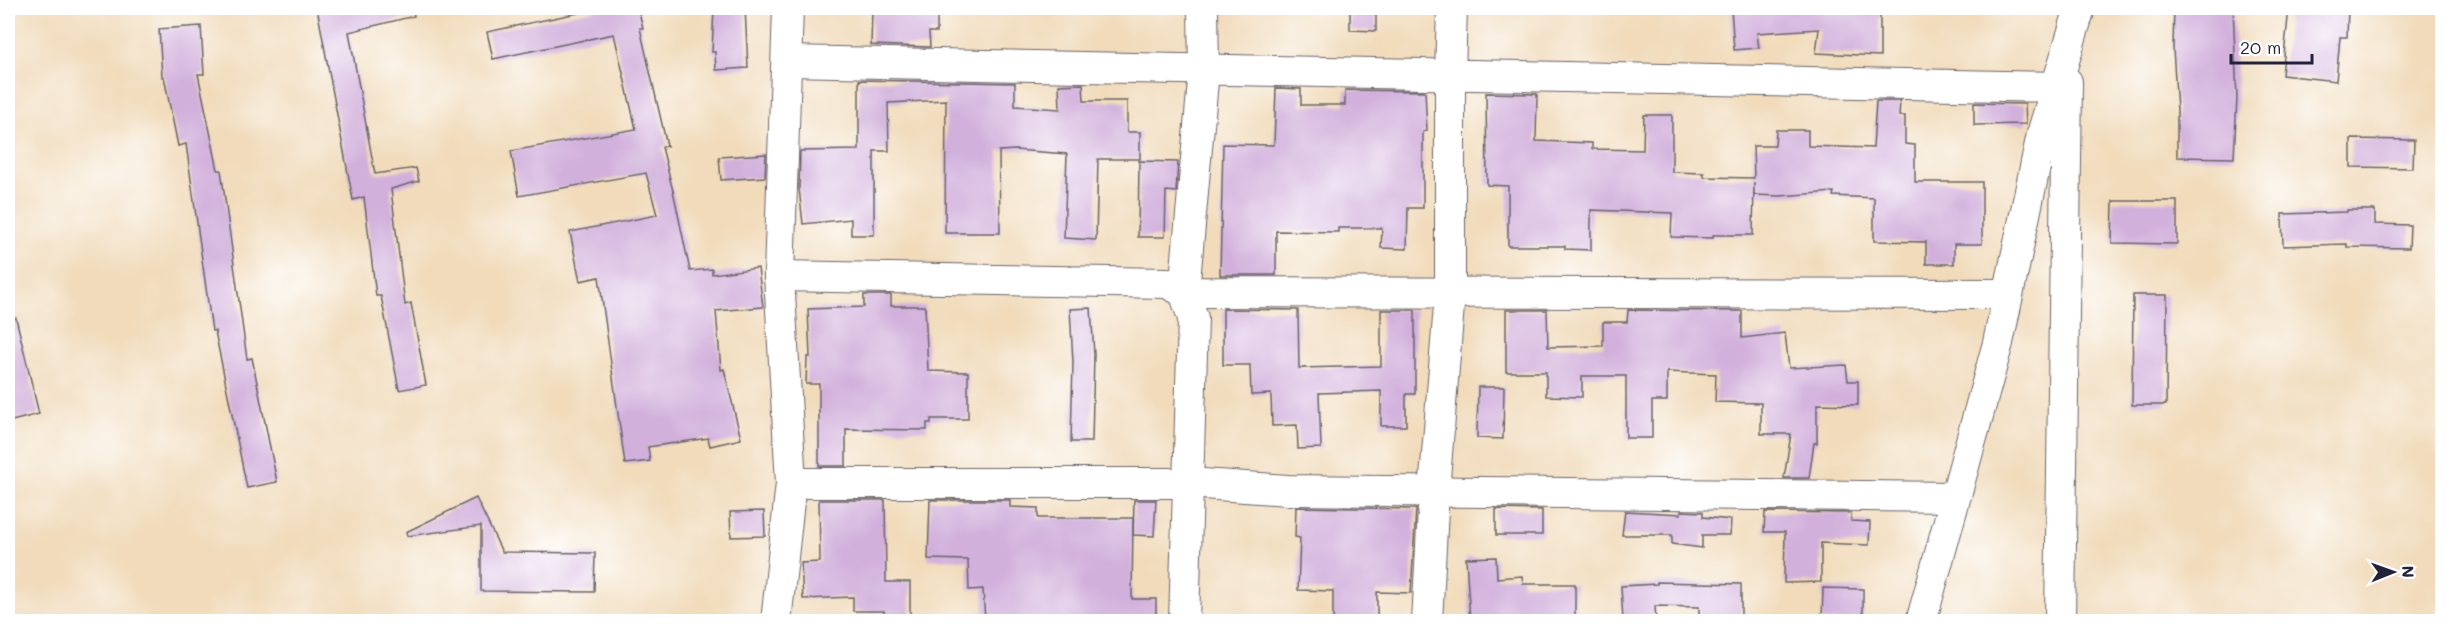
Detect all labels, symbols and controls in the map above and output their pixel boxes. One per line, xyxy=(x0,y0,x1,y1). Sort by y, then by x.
scale bar xyxy=(2231,27,2312,65)
text: 20 m xyxy=(2240,35,2281,59)
north arrow xyxy=(2363,542,2423,602)
text: N xyxy=(2398,565,2419,578)

